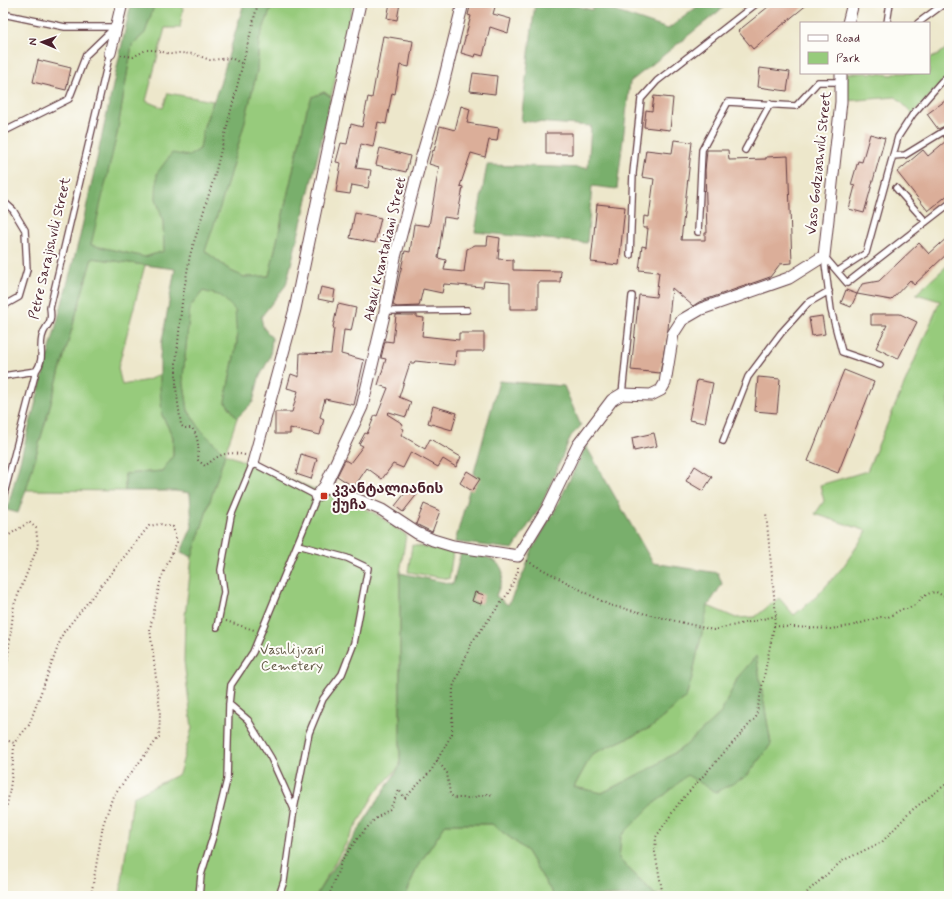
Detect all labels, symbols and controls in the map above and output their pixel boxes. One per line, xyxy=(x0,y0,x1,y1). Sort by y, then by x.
north arrow xyxy=(22,22,62,62)
legend xyxy=(800,22,930,74)
text: Road xyxy=(836,31,860,47)
text: N xyxy=(26,38,40,46)
text: Park xyxy=(836,51,860,67)
street label: Vaso Godziashvili Street xyxy=(803,90,836,236)
street label: Petre Sarajishvili Street xyxy=(25,175,75,321)
street label: Akaki Kvantaliani Street xyxy=(360,175,410,323)
place label: კვანტალიანის ქუჩა xyxy=(332,480,443,514)
marker: კვანტალიანის ქუჩა xyxy=(319,491,329,501)
park label: Vashlijvari Cemetery xyxy=(260,641,324,675)

